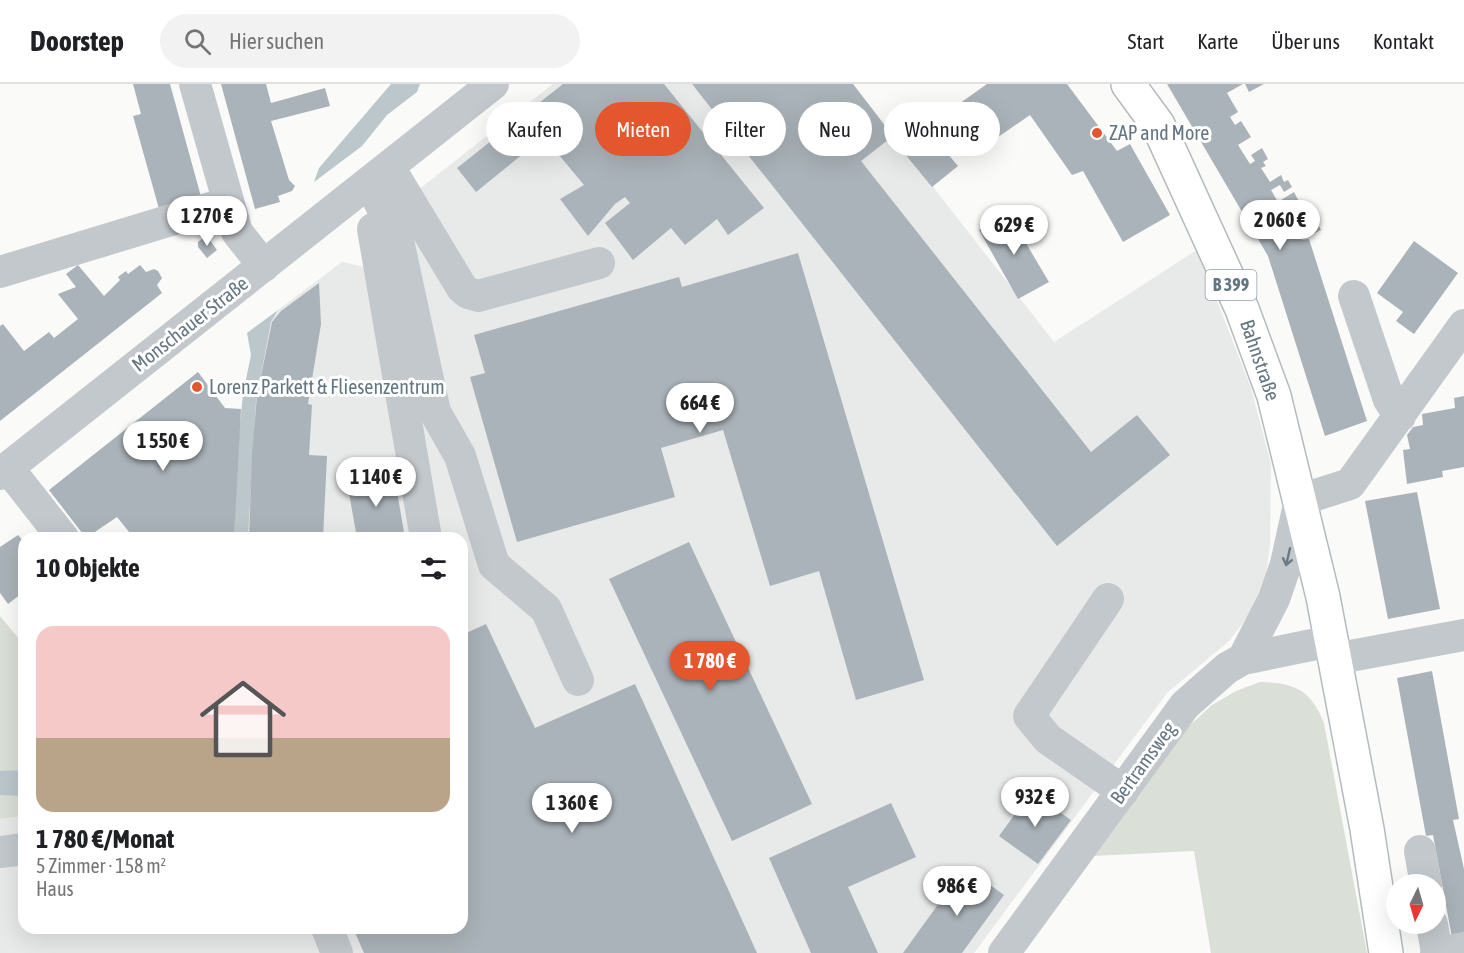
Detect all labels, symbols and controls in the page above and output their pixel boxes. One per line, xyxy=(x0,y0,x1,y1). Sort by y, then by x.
search box xyxy=(160,14,580,68)
text: Doorstep xyxy=(30,25,124,57)
icon: search xyxy=(181,25,214,58)
text: Hier suchen xyxy=(229,28,324,54)
text: Start xyxy=(1128,29,1164,53)
text: Karte xyxy=(1197,29,1238,53)
text: Über uns xyxy=(1271,29,1340,53)
text: Kontakt xyxy=(1373,29,1434,53)
chip: Kaufen xyxy=(486,102,583,156)
chip: Mieten xyxy=(595,102,691,156)
chip: Filter xyxy=(703,102,786,156)
chip: Neu xyxy=(798,102,872,156)
chip: Wohnung xyxy=(884,102,1000,156)
place label: ZAP and More xyxy=(1109,121,1209,144)
marker: ZAP and More xyxy=(1090,126,1104,140)
pin: 1 270 € xyxy=(152,196,262,247)
pin: 2 060 € xyxy=(1225,200,1335,251)
text: 1 270 € xyxy=(181,204,233,227)
pin: 629 € xyxy=(972,205,1056,256)
text: 2 060 € xyxy=(1254,208,1306,231)
text: 629 € xyxy=(994,213,1034,236)
road number: B 399 xyxy=(1206,270,1256,300)
street label: Monschauer Straße xyxy=(127,271,252,376)
street label: Bahnstraße xyxy=(1236,316,1285,403)
place label: Lorenz Parkett & Fliesenzentrum xyxy=(209,375,445,398)
marker: Lorenz Parkett & Fliesenzentrum xyxy=(190,380,204,394)
pin: 664 € xyxy=(658,383,742,434)
text: 664 € xyxy=(680,391,720,414)
pin: 1 550 € xyxy=(108,421,218,472)
text: 1 550 € xyxy=(137,429,189,452)
pin: 1 140 € xyxy=(321,457,431,508)
text: 1 140 € xyxy=(350,465,402,488)
one-way arrow xyxy=(1281,547,1293,566)
icon: filters xyxy=(417,552,450,585)
text: 10 Objekte xyxy=(36,553,140,583)
pin: 1 780 € xyxy=(655,641,765,692)
text: 1 780 € xyxy=(684,649,736,672)
icon: home xyxy=(189,665,297,773)
street label: Bertramsweg xyxy=(1105,717,1180,808)
pin: 932 € xyxy=(993,777,1077,828)
pin: 1 360 € xyxy=(517,783,627,834)
text: 932 € xyxy=(1015,785,1055,808)
text: 1 360 € xyxy=(546,791,598,814)
text: 1 780 €/Monat xyxy=(36,824,174,854)
text: 5 Zimmer · 158 m² xyxy=(36,854,166,877)
pin: 986 € xyxy=(915,866,999,917)
text: 986 € xyxy=(937,874,977,897)
north arrow xyxy=(1386,874,1446,934)
map controls xyxy=(1386,874,1446,934)
text: Haus xyxy=(36,877,74,900)

